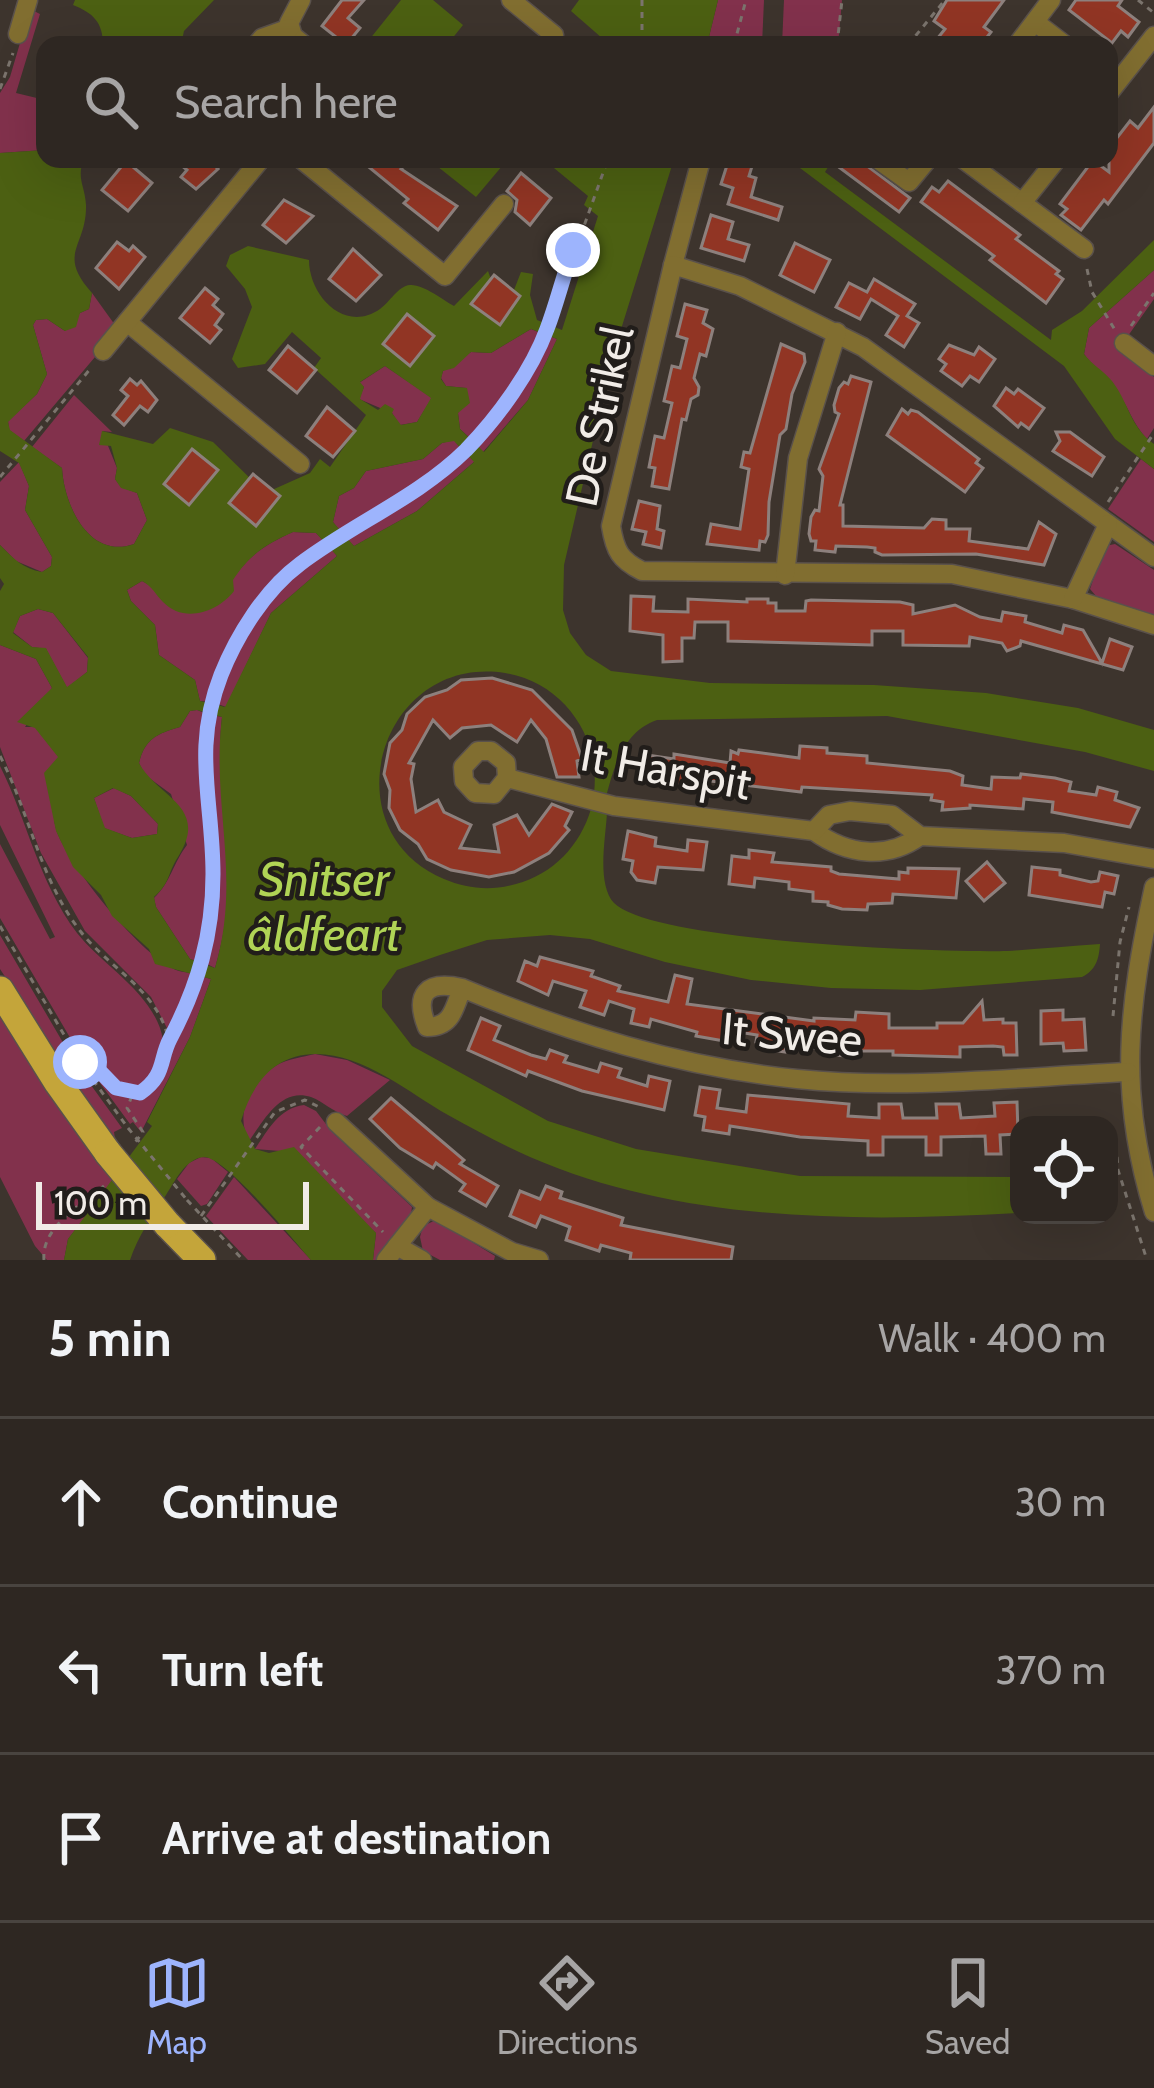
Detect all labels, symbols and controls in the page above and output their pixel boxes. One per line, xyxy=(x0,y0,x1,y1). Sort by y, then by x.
search box xyxy=(36,36,1118,168)
icon: search xyxy=(78,69,144,135)
text: Search here xyxy=(174,75,398,129)
route end xyxy=(546,223,600,277)
street label: De Strikel xyxy=(554,321,645,511)
street label: It Harspit xyxy=(577,727,755,811)
water label: Snitser âldfeart xyxy=(247,850,402,963)
street label: It Swee xyxy=(720,1001,864,1067)
route start xyxy=(53,1035,107,1089)
map controls xyxy=(1010,1116,1118,1224)
button: locate xyxy=(1010,1116,1118,1224)
scale bar xyxy=(36,1176,309,1229)
text: 100 m xyxy=(54,1183,147,1223)
text: 5 min xyxy=(48,1307,172,1369)
text: Walk · 400 m xyxy=(878,1314,1106,1362)
icon: ahead xyxy=(48,1469,114,1535)
text: Continue xyxy=(162,1475,338,1529)
text: 30 m xyxy=(1015,1478,1106,1526)
icon: left xyxy=(48,1637,114,1703)
text: Turn left xyxy=(162,1643,324,1697)
text: 370 m xyxy=(995,1646,1106,1694)
icon: arrive xyxy=(48,1805,114,1871)
text: Arrive at destination xyxy=(162,1811,551,1865)
tab: Map xyxy=(144,1950,210,2062)
tab: Directions xyxy=(497,1950,638,2062)
tab: Saved xyxy=(925,1950,1010,2062)

